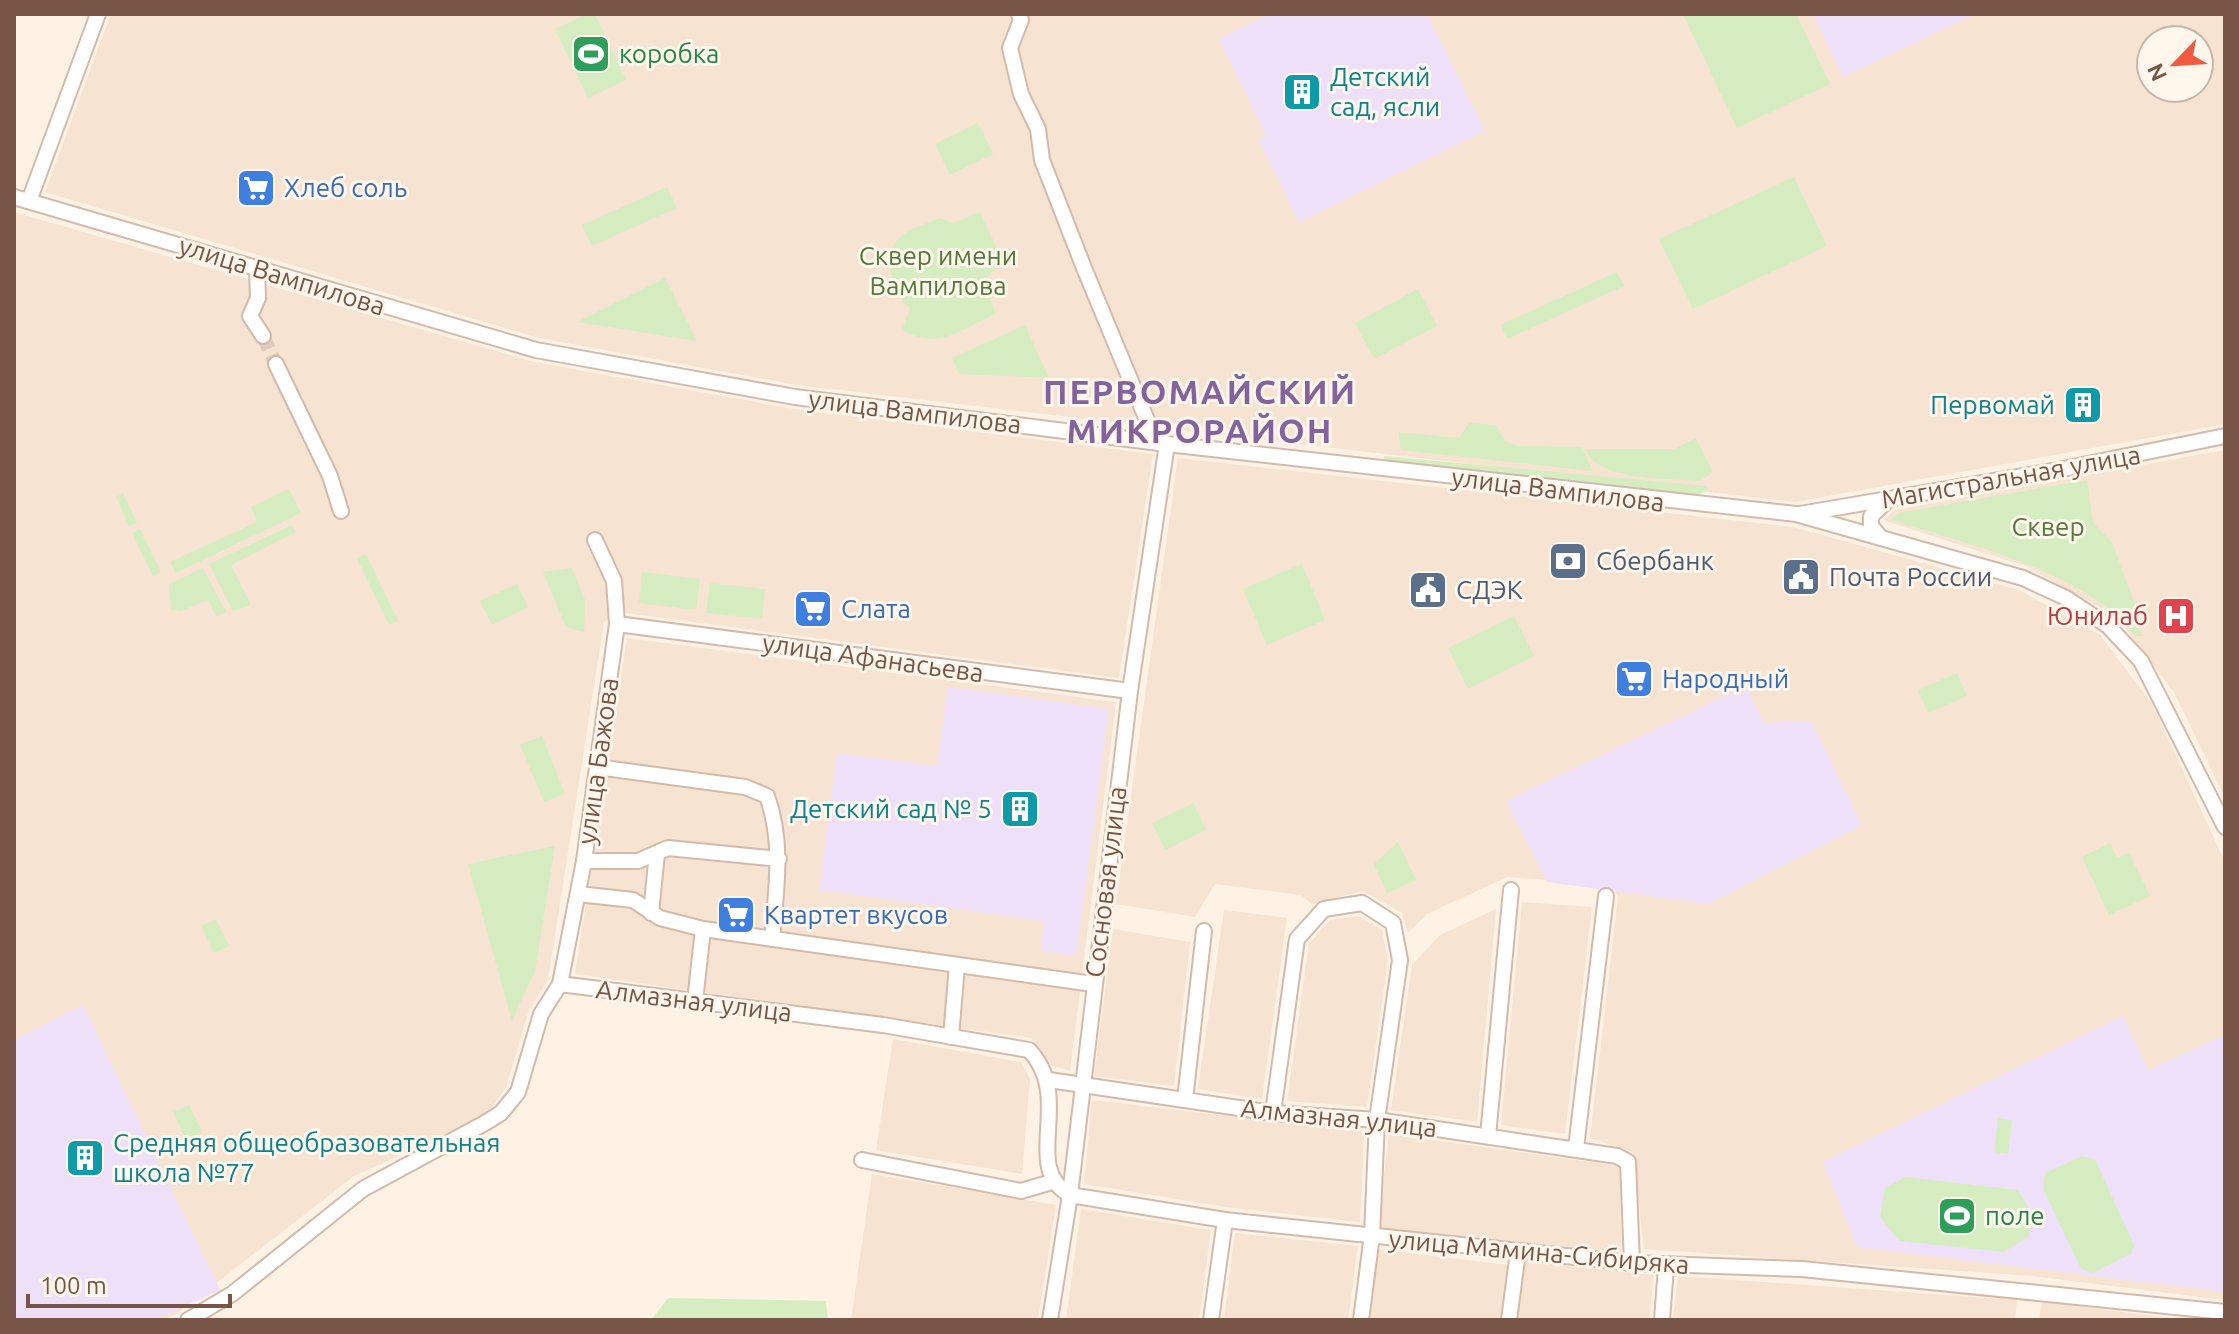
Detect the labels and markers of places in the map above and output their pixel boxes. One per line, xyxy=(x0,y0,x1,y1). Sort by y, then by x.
sports icon: коробка xyxy=(570,33,612,75)
place label: коробка xyxy=(619,39,719,68)
place label: Детский сад, ясли xyxy=(1330,62,1440,121)
building icon: Детский сад, ясли xyxy=(1281,71,1323,113)
supermarket icon: Хлеб соль xyxy=(235,167,277,209)
place label: Хлеб соль xyxy=(284,173,407,202)
building icon: Первомай xyxy=(2062,384,2104,426)
place label: Первомай xyxy=(1930,390,2055,419)
bank icon: Сбербанк xyxy=(1547,540,1589,582)
place label: Сбербанк xyxy=(1596,546,1714,575)
public building icon: Почта России xyxy=(1780,556,1822,598)
place label: Почта России xyxy=(1829,562,1992,591)
public building icon: СДЭК xyxy=(1407,569,1449,611)
place label: СДЭК xyxy=(1456,575,1523,604)
supermarket icon: Слата xyxy=(792,588,834,630)
place label: Слата xyxy=(841,594,911,623)
hospital icon: Юнилаб xyxy=(2155,595,2197,637)
place label: Юнилаб xyxy=(2047,601,2148,630)
supermarket icon: Народный xyxy=(1613,658,1655,700)
place label: Народный xyxy=(1662,664,1789,693)
building icon: Детский сад № 5 xyxy=(999,788,1041,830)
place label: Детский сад № 5 xyxy=(790,794,992,823)
supermarket icon: Квартет вкусов xyxy=(715,894,757,936)
place label: Квартет вкусов xyxy=(764,900,948,929)
place label: Средняя общеобразовательная школа №77 xyxy=(113,1128,500,1187)
building icon: Средняя общеобразовательная школа №77 xyxy=(64,1137,106,1179)
sports icon: поле xyxy=(1936,1195,1978,1237)
place label: поле xyxy=(1985,1201,2045,1230)

